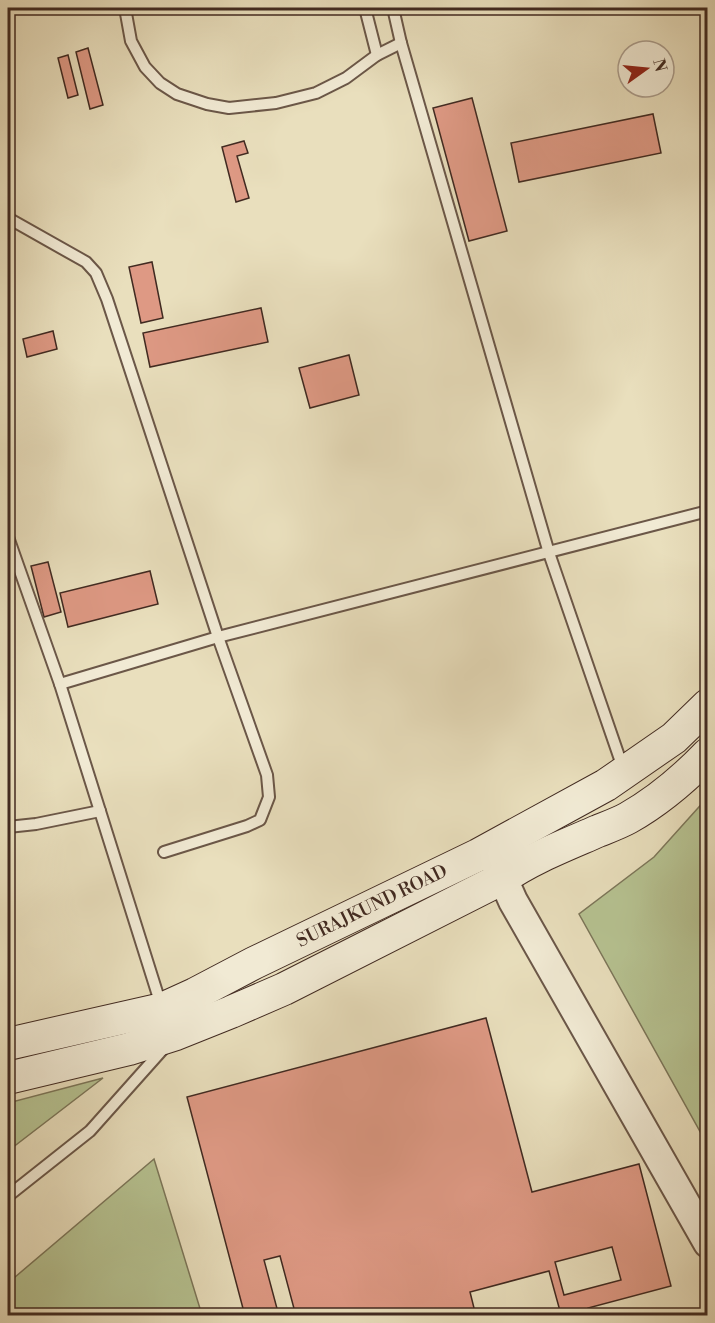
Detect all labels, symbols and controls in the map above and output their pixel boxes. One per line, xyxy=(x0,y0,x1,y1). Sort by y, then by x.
north arrow xyxy=(616,39,676,99)
text: N xyxy=(648,57,671,74)
street label: SURAJKUND ROAD xyxy=(293,859,451,953)

